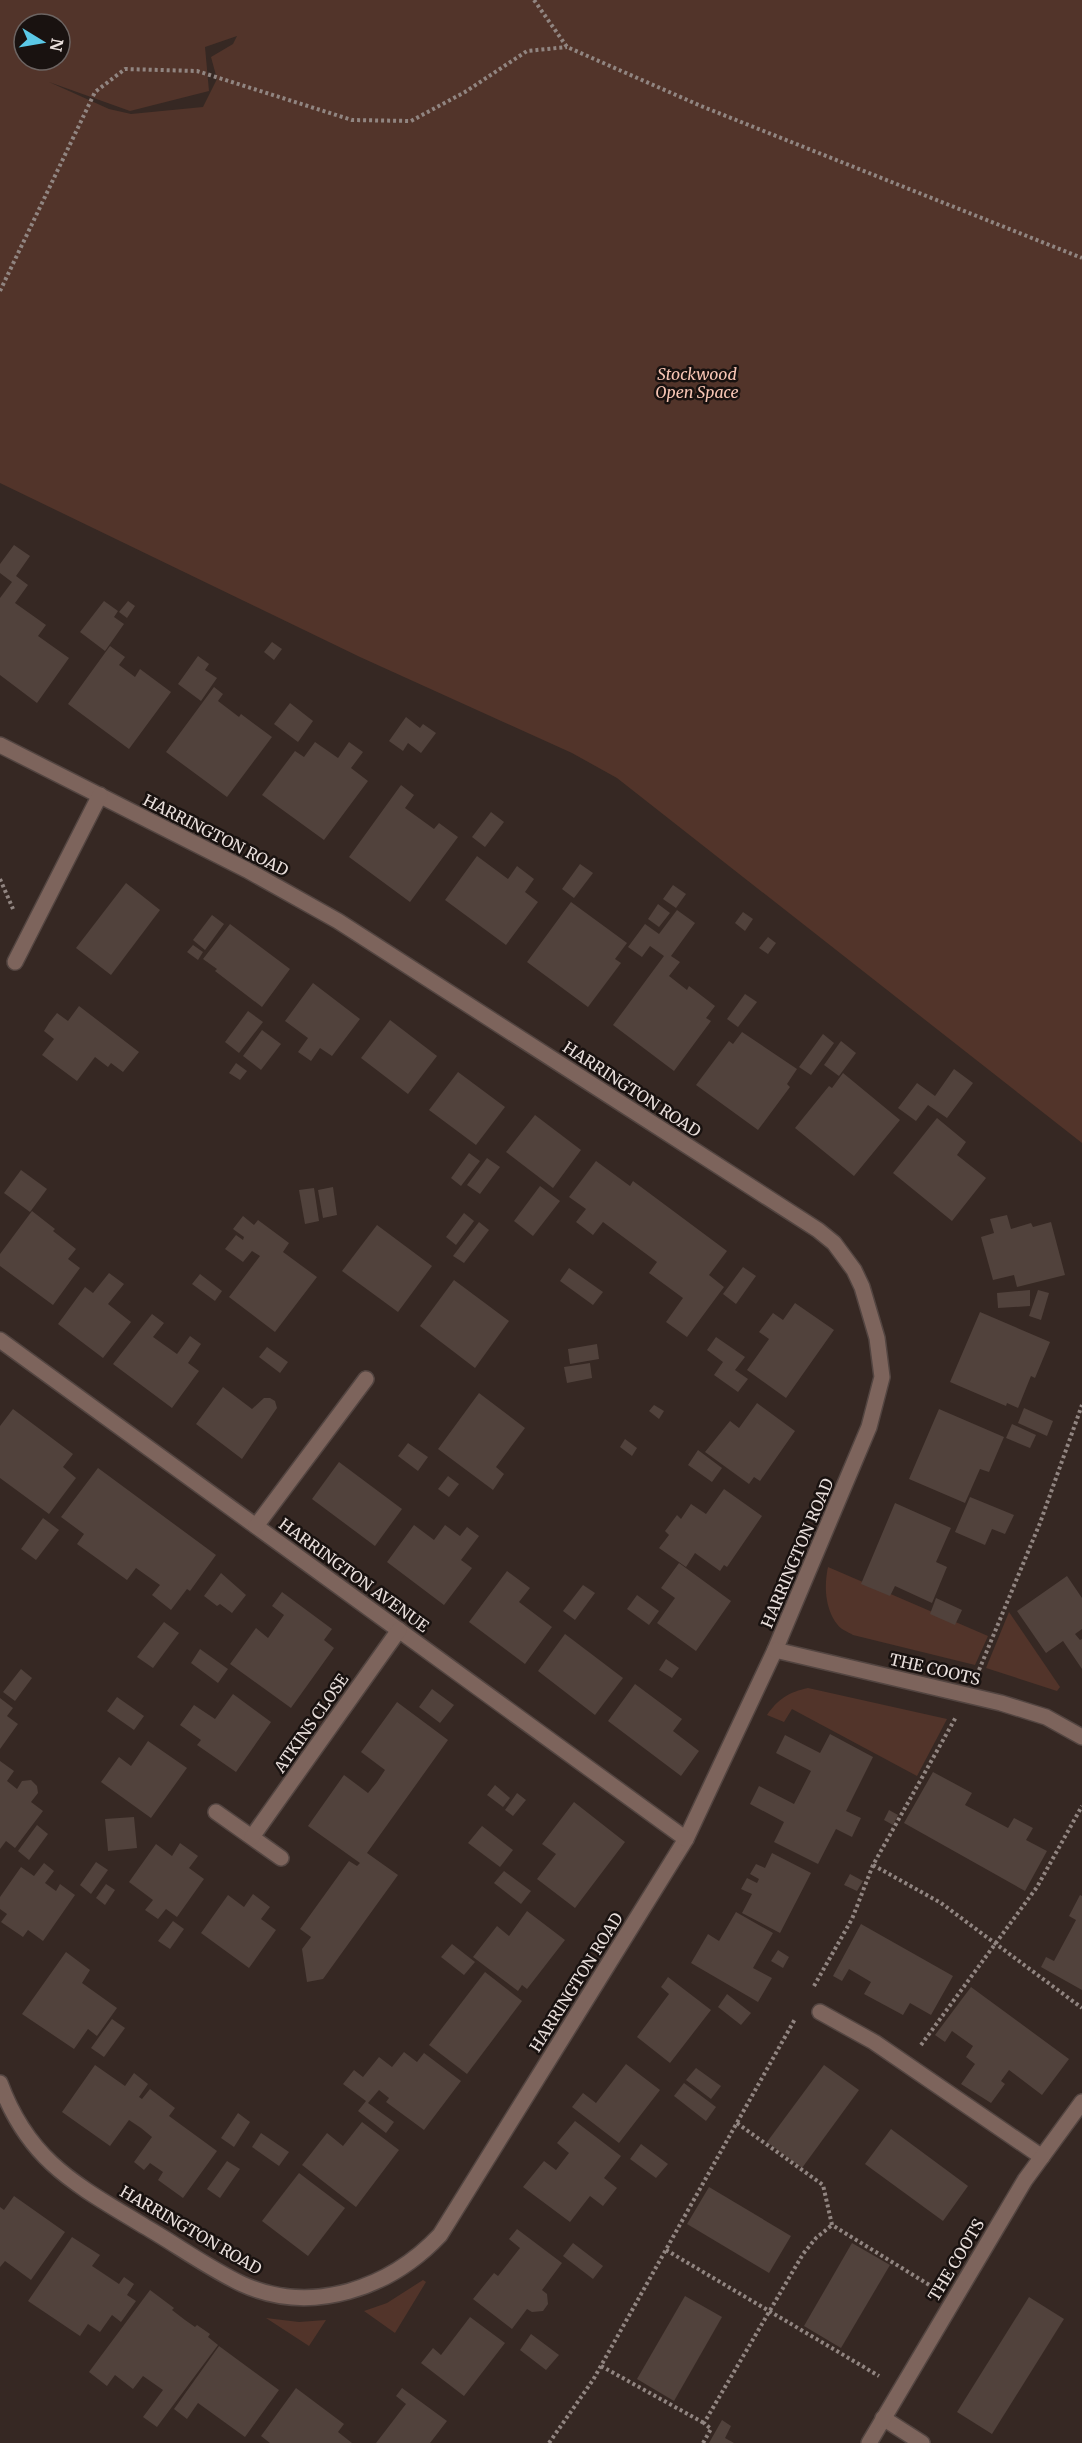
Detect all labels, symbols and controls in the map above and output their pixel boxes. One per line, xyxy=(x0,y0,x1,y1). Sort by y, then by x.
north arrow xyxy=(12,12,72,72)
text: N xyxy=(46,37,68,53)
park label: Stockwood Open Space xyxy=(655,364,739,402)
street label: HARRINGTON ROAD xyxy=(140,790,292,880)
street label: HARRINGTON ROAD xyxy=(559,1037,705,1141)
street label: HARRINGTON ROAD xyxy=(756,1475,838,1631)
street label: HARRINGTON AVENUE xyxy=(275,1514,434,1637)
street label: THE COOTS xyxy=(888,1649,982,1689)
street label: ATKINS CLOSE xyxy=(269,1669,353,1777)
street label: HARRINGTON ROAD xyxy=(525,1909,627,2055)
street label: HARRINGTON ROAD xyxy=(117,2181,265,2279)
street label: THE COOTS xyxy=(924,2215,988,2305)

